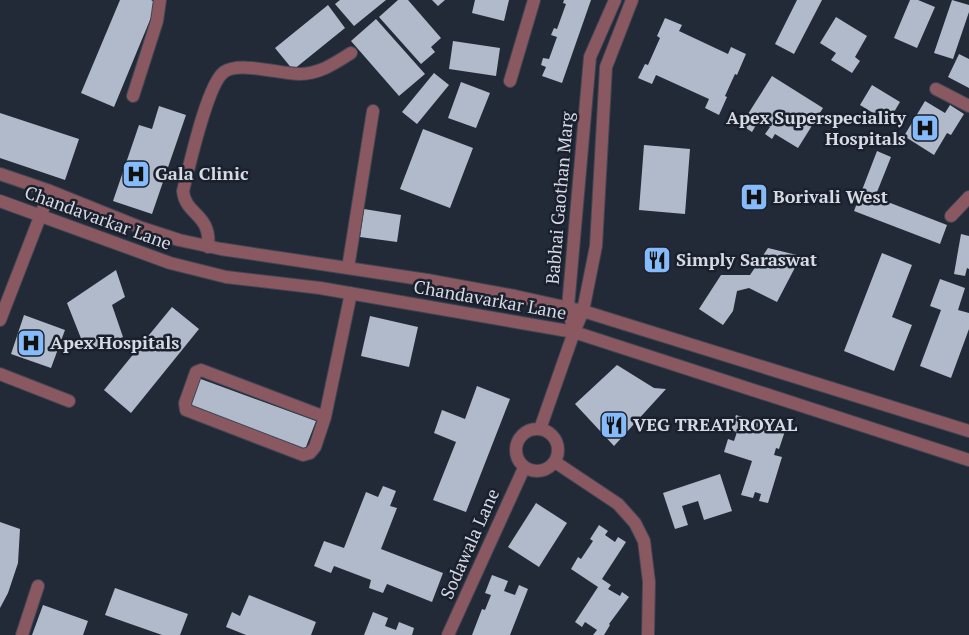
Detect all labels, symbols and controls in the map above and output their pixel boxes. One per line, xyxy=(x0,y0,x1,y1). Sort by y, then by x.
place label: Apex Superspeciality Hospitals xyxy=(726,105,906,150)
street label: Babhai Gaothan Marg xyxy=(540,110,579,285)
hospital icon: Apex Superspeciality Hospitals xyxy=(910,113,940,143)
hospital icon: Gala Clinic xyxy=(121,159,151,189)
place label: Gala Clinic xyxy=(155,161,249,185)
street label: Chandavarkar Lane xyxy=(22,179,175,255)
hospital icon: Borivali West xyxy=(739,182,769,212)
place label: Borivali West xyxy=(773,184,888,208)
restaurant icon: Simply Saraswat xyxy=(642,245,672,275)
place label: Simply Saraswat xyxy=(676,247,817,271)
street label: Chandavarkar Lane xyxy=(412,274,568,324)
hospital icon: Apex Hospitals xyxy=(16,328,46,358)
place label: Apex Hospitals xyxy=(50,330,179,354)
restaurant icon: VEG TREAT ROYAL xyxy=(599,410,629,440)
place label: VEG TREAT ROYAL xyxy=(633,412,798,436)
street label: Sodawala Lane xyxy=(434,485,504,603)

